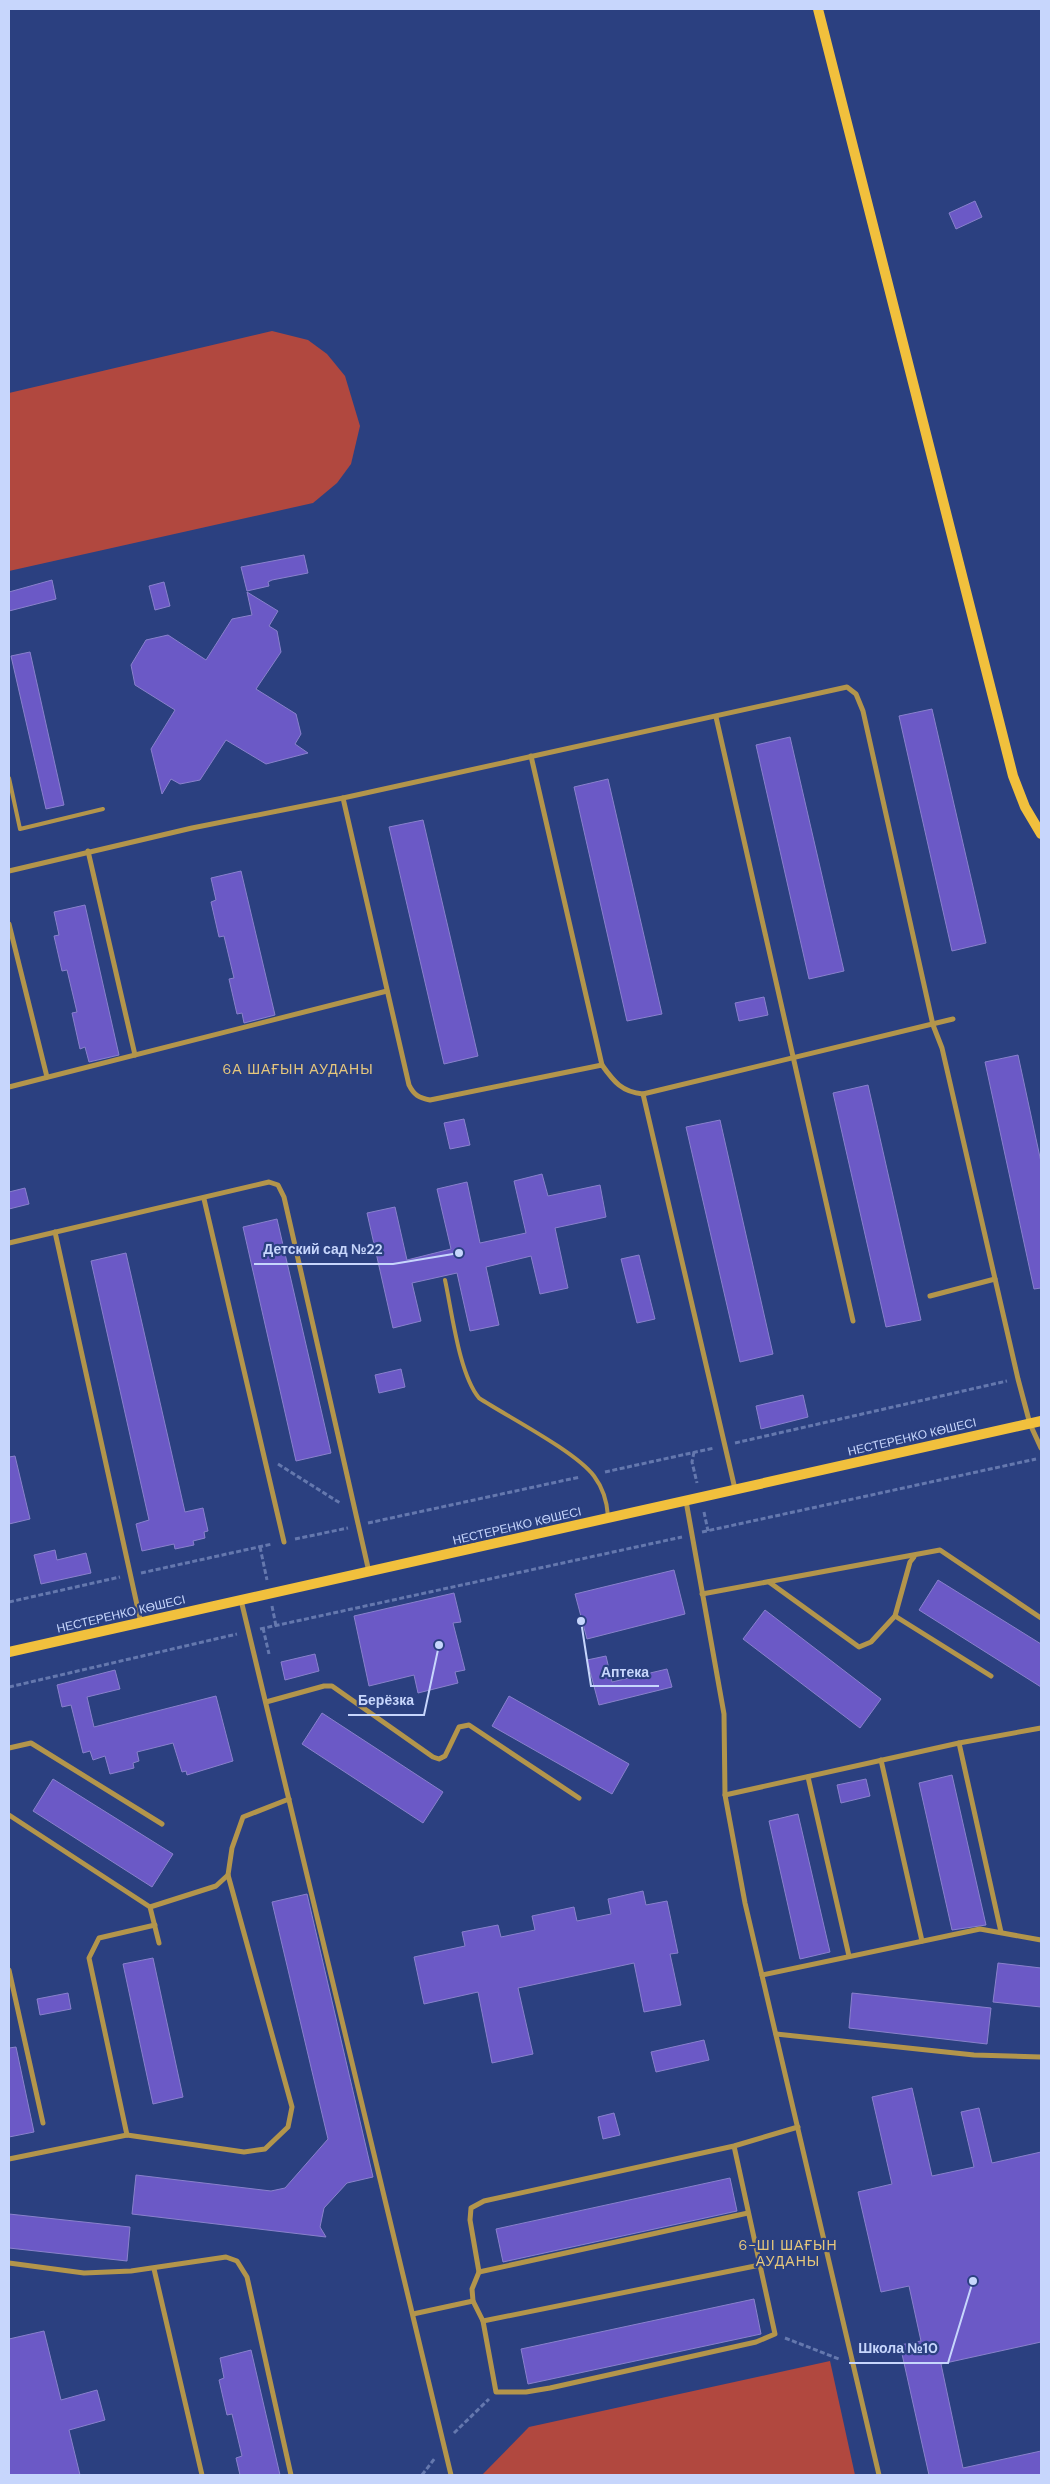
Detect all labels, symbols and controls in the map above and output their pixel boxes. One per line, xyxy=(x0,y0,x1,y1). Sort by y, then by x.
district label: 6А ШАҒЫН АУДАНЫ xyxy=(222,1060,374,1078)
callout: Детский сад №22 xyxy=(254,1235,393,1264)
text: Детский сад №22 xyxy=(263,1240,383,1258)
street label: НЕСТЕРЕНКО КӨШЕСІ xyxy=(846,1414,978,1460)
street label: НЕСТЕРЕНКО КӨШЕСІ xyxy=(451,1503,583,1549)
street label: НЕСТЕРЕНКО КӨШЕСІ xyxy=(55,1591,187,1637)
callout: Аптека xyxy=(591,1657,659,1686)
text: Аптека xyxy=(601,1663,649,1681)
callout: Берёзка xyxy=(348,1686,424,1715)
text: Берёзка xyxy=(358,1691,414,1709)
district label: 6-ШІ ШАҒЫН АУДАНЫ xyxy=(738,2236,838,2270)
callout: Школа №10 xyxy=(849,2334,948,2363)
text: Школа №10 xyxy=(858,2339,938,2357)

